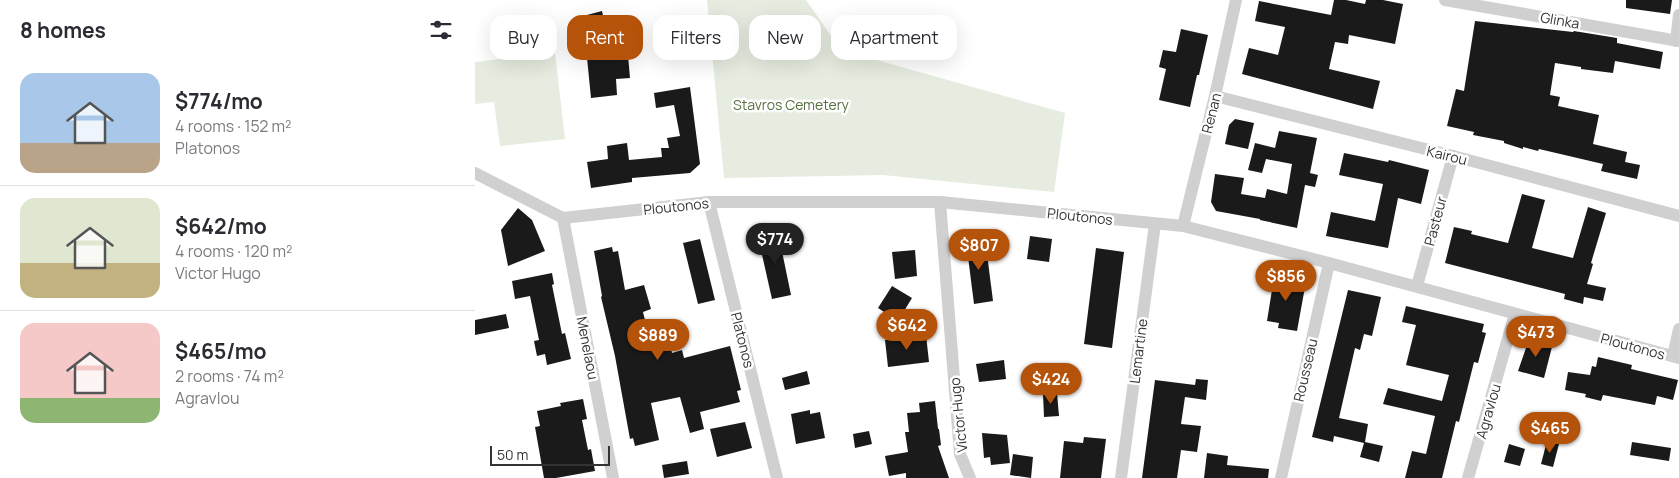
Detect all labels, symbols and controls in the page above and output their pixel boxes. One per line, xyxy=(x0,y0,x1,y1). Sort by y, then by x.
street label: Glinka xyxy=(1539,7,1581,33)
chip: Buy xyxy=(490,15,557,60)
chip: Rent xyxy=(567,15,643,60)
chip: Filters xyxy=(653,15,739,60)
chip: New xyxy=(749,15,821,60)
chip: Apartment xyxy=(831,15,957,60)
text: 8 homes xyxy=(20,16,106,44)
icon: filters xyxy=(427,16,455,44)
text: $774/mo xyxy=(175,87,263,115)
street label: Renan xyxy=(1197,91,1225,135)
icon: home xyxy=(60,93,120,153)
park label: Stavros Cemetery xyxy=(733,95,850,114)
text: 4 rooms · 152 m² xyxy=(175,115,291,137)
text: Platonos xyxy=(175,137,240,159)
street label: Kairou xyxy=(1425,141,1469,169)
street label: Ploutonos xyxy=(642,193,710,219)
street label: Pasteur xyxy=(1419,194,1451,248)
street label: Ploutonos xyxy=(1046,203,1114,229)
text: $642/mo xyxy=(175,212,267,240)
icon: home xyxy=(60,218,120,278)
pin: $774 xyxy=(745,222,805,265)
text: $774 xyxy=(757,228,793,250)
pin: $807 xyxy=(949,228,1009,271)
text: $807 xyxy=(960,234,998,256)
text: 4 rooms · 120 m² xyxy=(175,240,292,262)
pin: $856 xyxy=(1256,260,1316,302)
text: Victor Hugo xyxy=(175,262,261,284)
text: $856 xyxy=(1266,265,1306,287)
pin: $642 xyxy=(877,308,937,351)
street label: Platonos xyxy=(727,310,759,370)
text: $642 xyxy=(887,314,927,336)
street label: Menelaou xyxy=(573,315,603,381)
pin: $473 xyxy=(1506,316,1566,358)
pin: $889 xyxy=(628,318,688,361)
street label: Lemartine xyxy=(1125,318,1151,384)
text: $473 xyxy=(1517,321,1555,343)
text: $889 xyxy=(638,324,678,346)
street label: Ploutonos xyxy=(1599,328,1667,364)
text: $465/mo xyxy=(175,337,266,365)
street label: Rousseau xyxy=(1289,337,1321,403)
icon: home xyxy=(60,343,120,403)
pin: $424 xyxy=(1021,362,1081,405)
text: 2 rooms · 74 m² xyxy=(175,365,284,387)
text: $424 xyxy=(1032,368,1070,390)
street label: Victor Hugo xyxy=(945,377,971,453)
street label: Agravlou xyxy=(1471,381,1505,441)
text: Agravlou xyxy=(175,387,239,409)
pin: $465 xyxy=(1520,412,1580,454)
text: $465 xyxy=(1530,417,1570,439)
scale bar xyxy=(490,443,610,466)
text: 50 m xyxy=(497,445,528,464)

